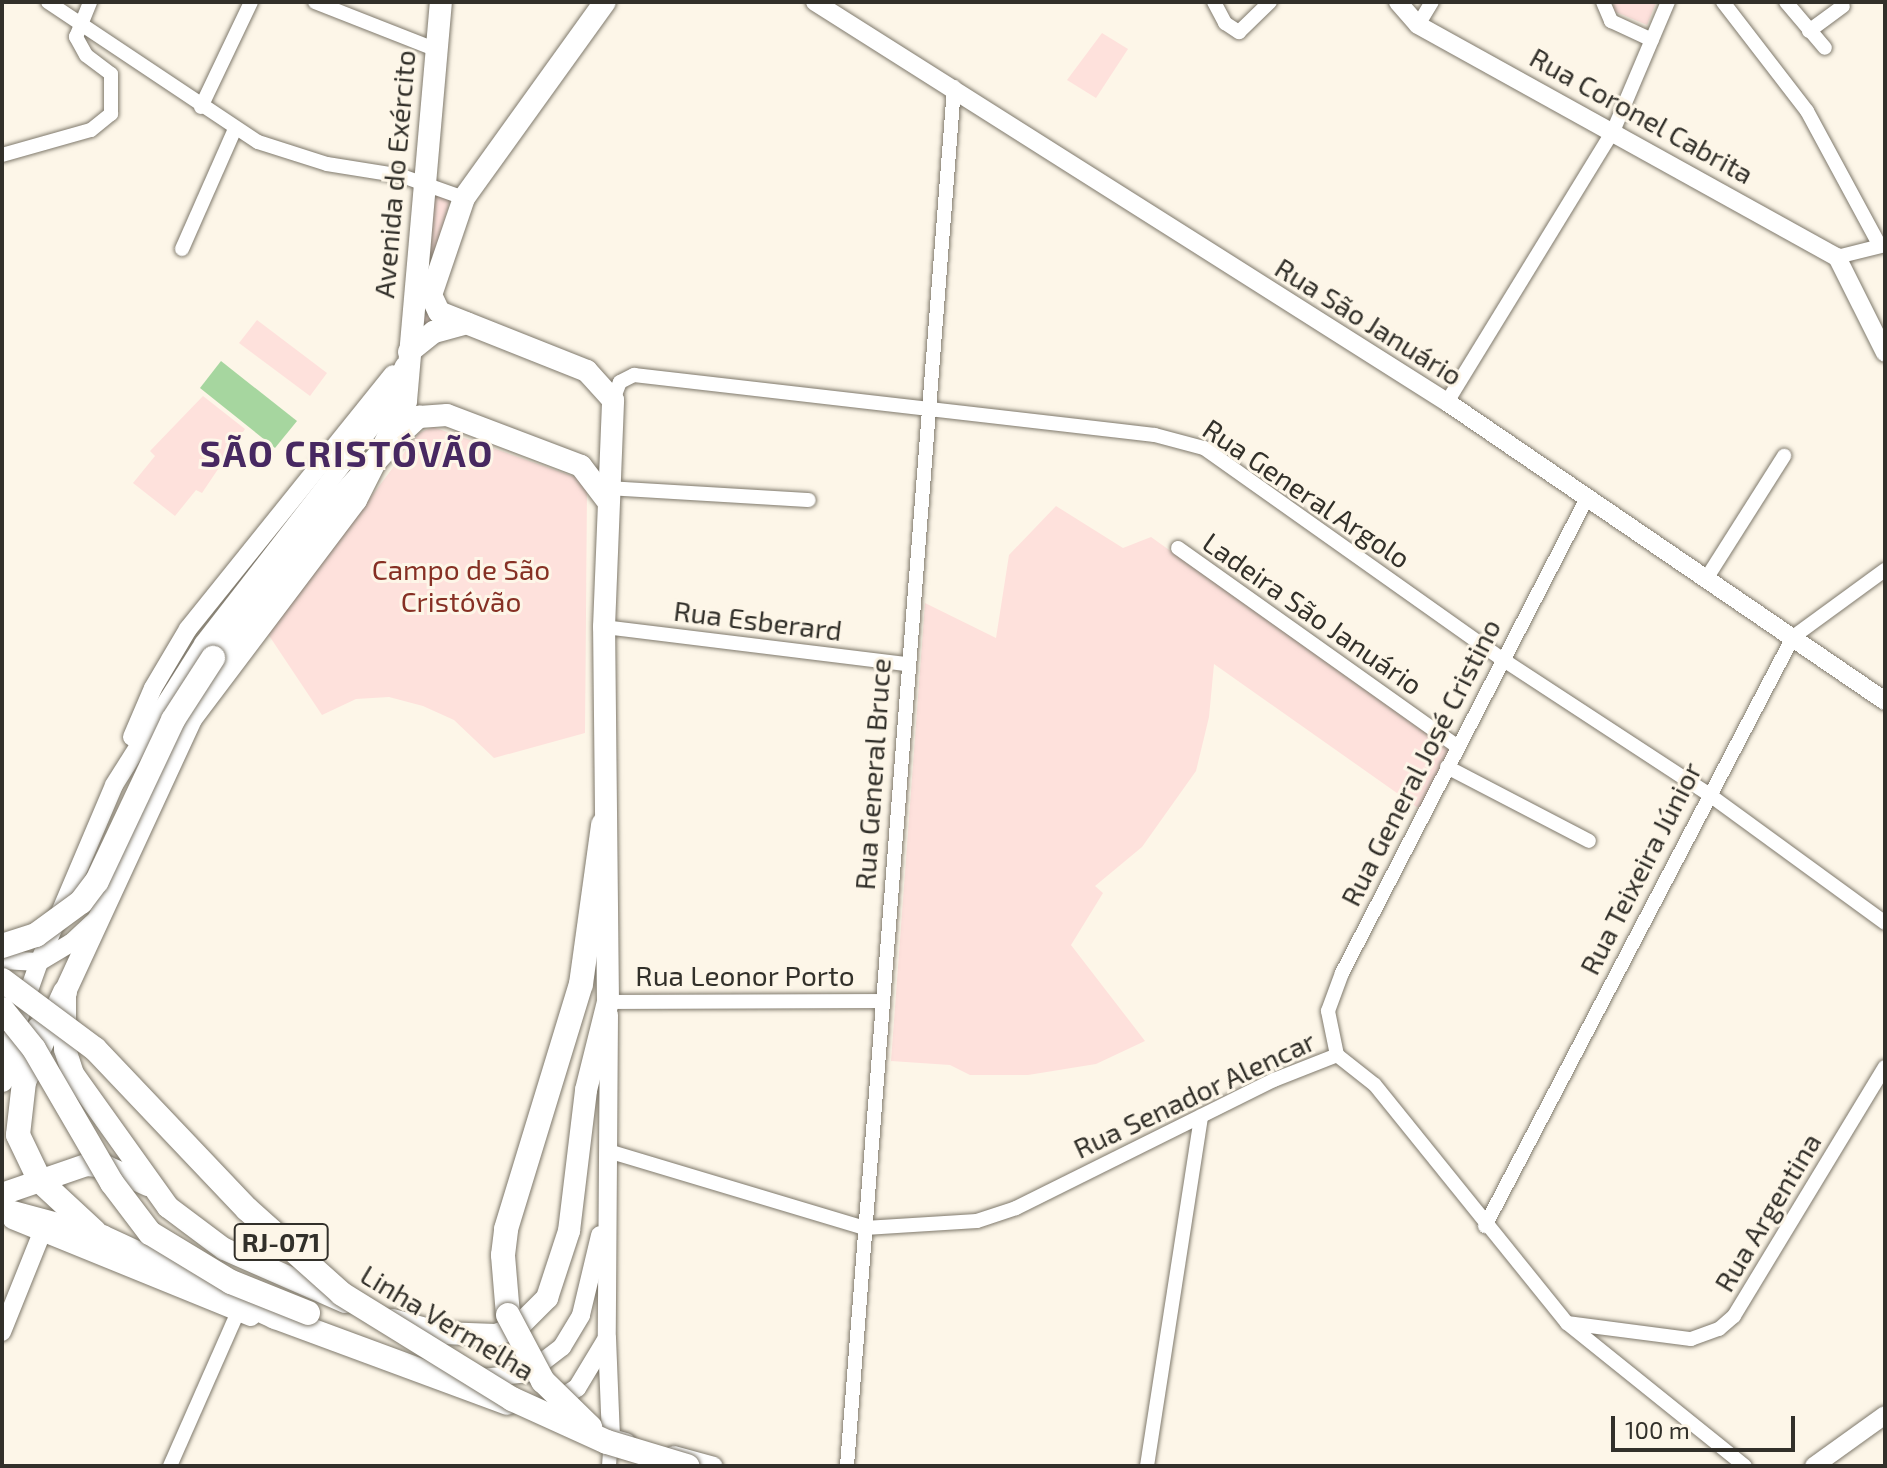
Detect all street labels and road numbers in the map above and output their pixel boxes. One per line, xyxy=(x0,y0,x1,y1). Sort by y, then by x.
street label: Rua Coronel Cabrita xyxy=(1524,39,1760,191)
street label: Avenida do Exército xyxy=(366,49,422,299)
street label: Rua São Januário xyxy=(1269,250,1469,392)
street label: Rua General Argolo xyxy=(1196,411,1418,575)
street label: Ladeira São Januário xyxy=(1197,525,1429,701)
street label: Rua Esberard xyxy=(672,593,844,647)
street label: Rua General José Cristino xyxy=(1333,612,1507,912)
street label: Rua General Bruce xyxy=(847,657,897,891)
street label: Rua Teixeira Júnior xyxy=(1572,756,1708,980)
street label: Rua Leonor Porto xyxy=(635,958,855,992)
street label: Rua Senador Alencar xyxy=(1067,1023,1321,1165)
street label: Rua Argentina xyxy=(1706,1126,1828,1298)
road number: RJ-071 xyxy=(233,1220,329,1264)
street label: Linha Vermelha xyxy=(355,1257,541,1387)

